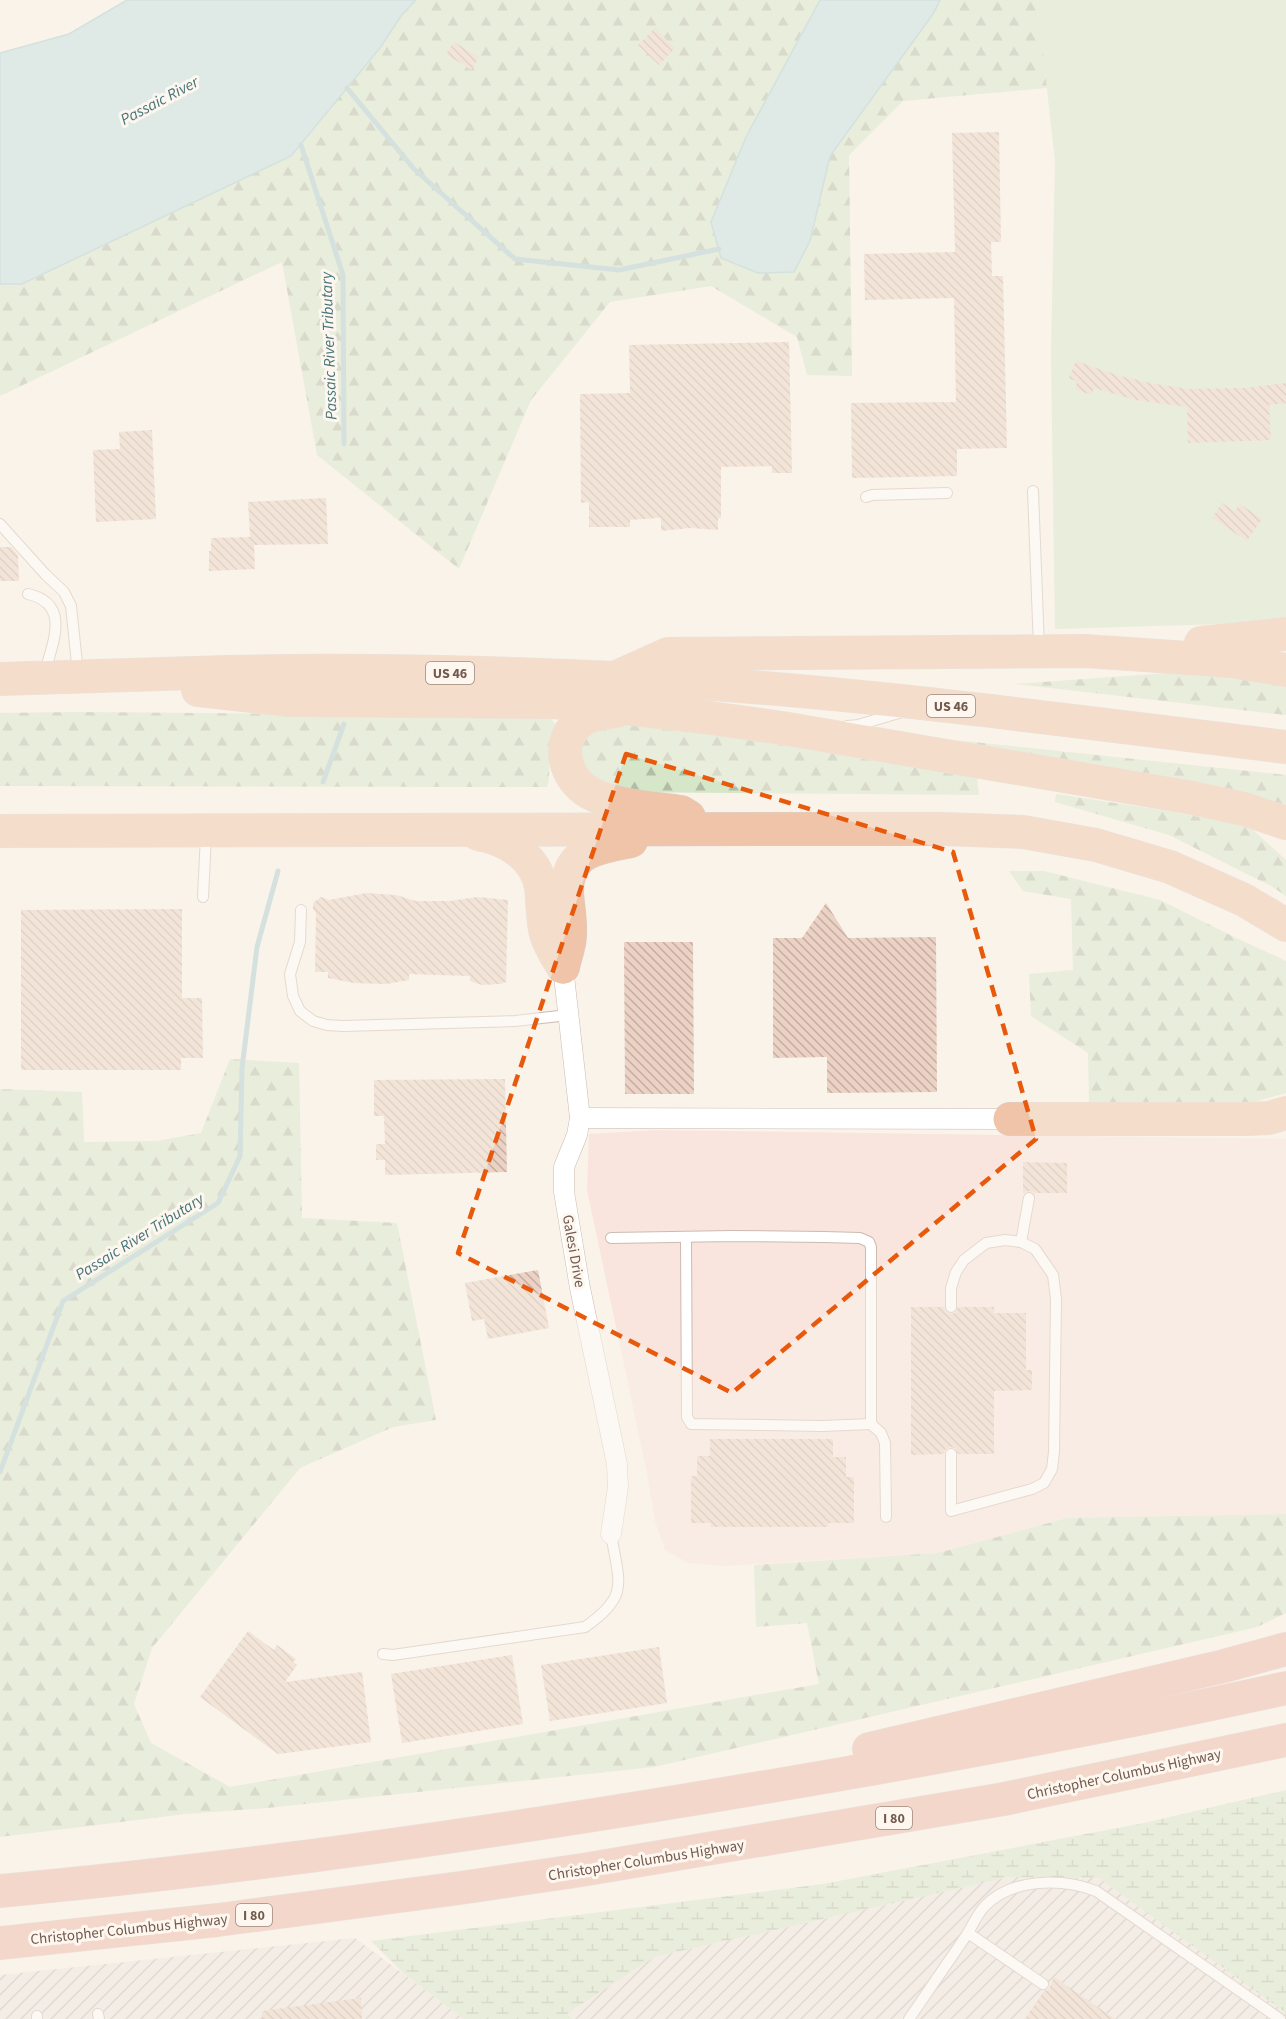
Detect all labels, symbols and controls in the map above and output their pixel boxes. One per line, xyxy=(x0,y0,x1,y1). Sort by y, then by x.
water label: Passaic River xyxy=(117,70,204,131)
water label: Passaic River Tributary xyxy=(315,271,343,420)
road number: US 46 xyxy=(426,662,474,684)
road number: US 46 xyxy=(927,695,975,717)
water label: Passaic River Tributary xyxy=(71,1188,209,1285)
street label: Galesi Drive xyxy=(557,1213,590,1289)
street label: Christopher Columbus Highway xyxy=(1025,1744,1223,1805)
road number: I 80 xyxy=(876,1807,912,1829)
street label: Christopher Columbus Highway xyxy=(547,1835,745,1886)
road number: I 80 xyxy=(236,1904,272,1926)
street label: Christopher Columbus Highway xyxy=(30,1909,229,1950)

